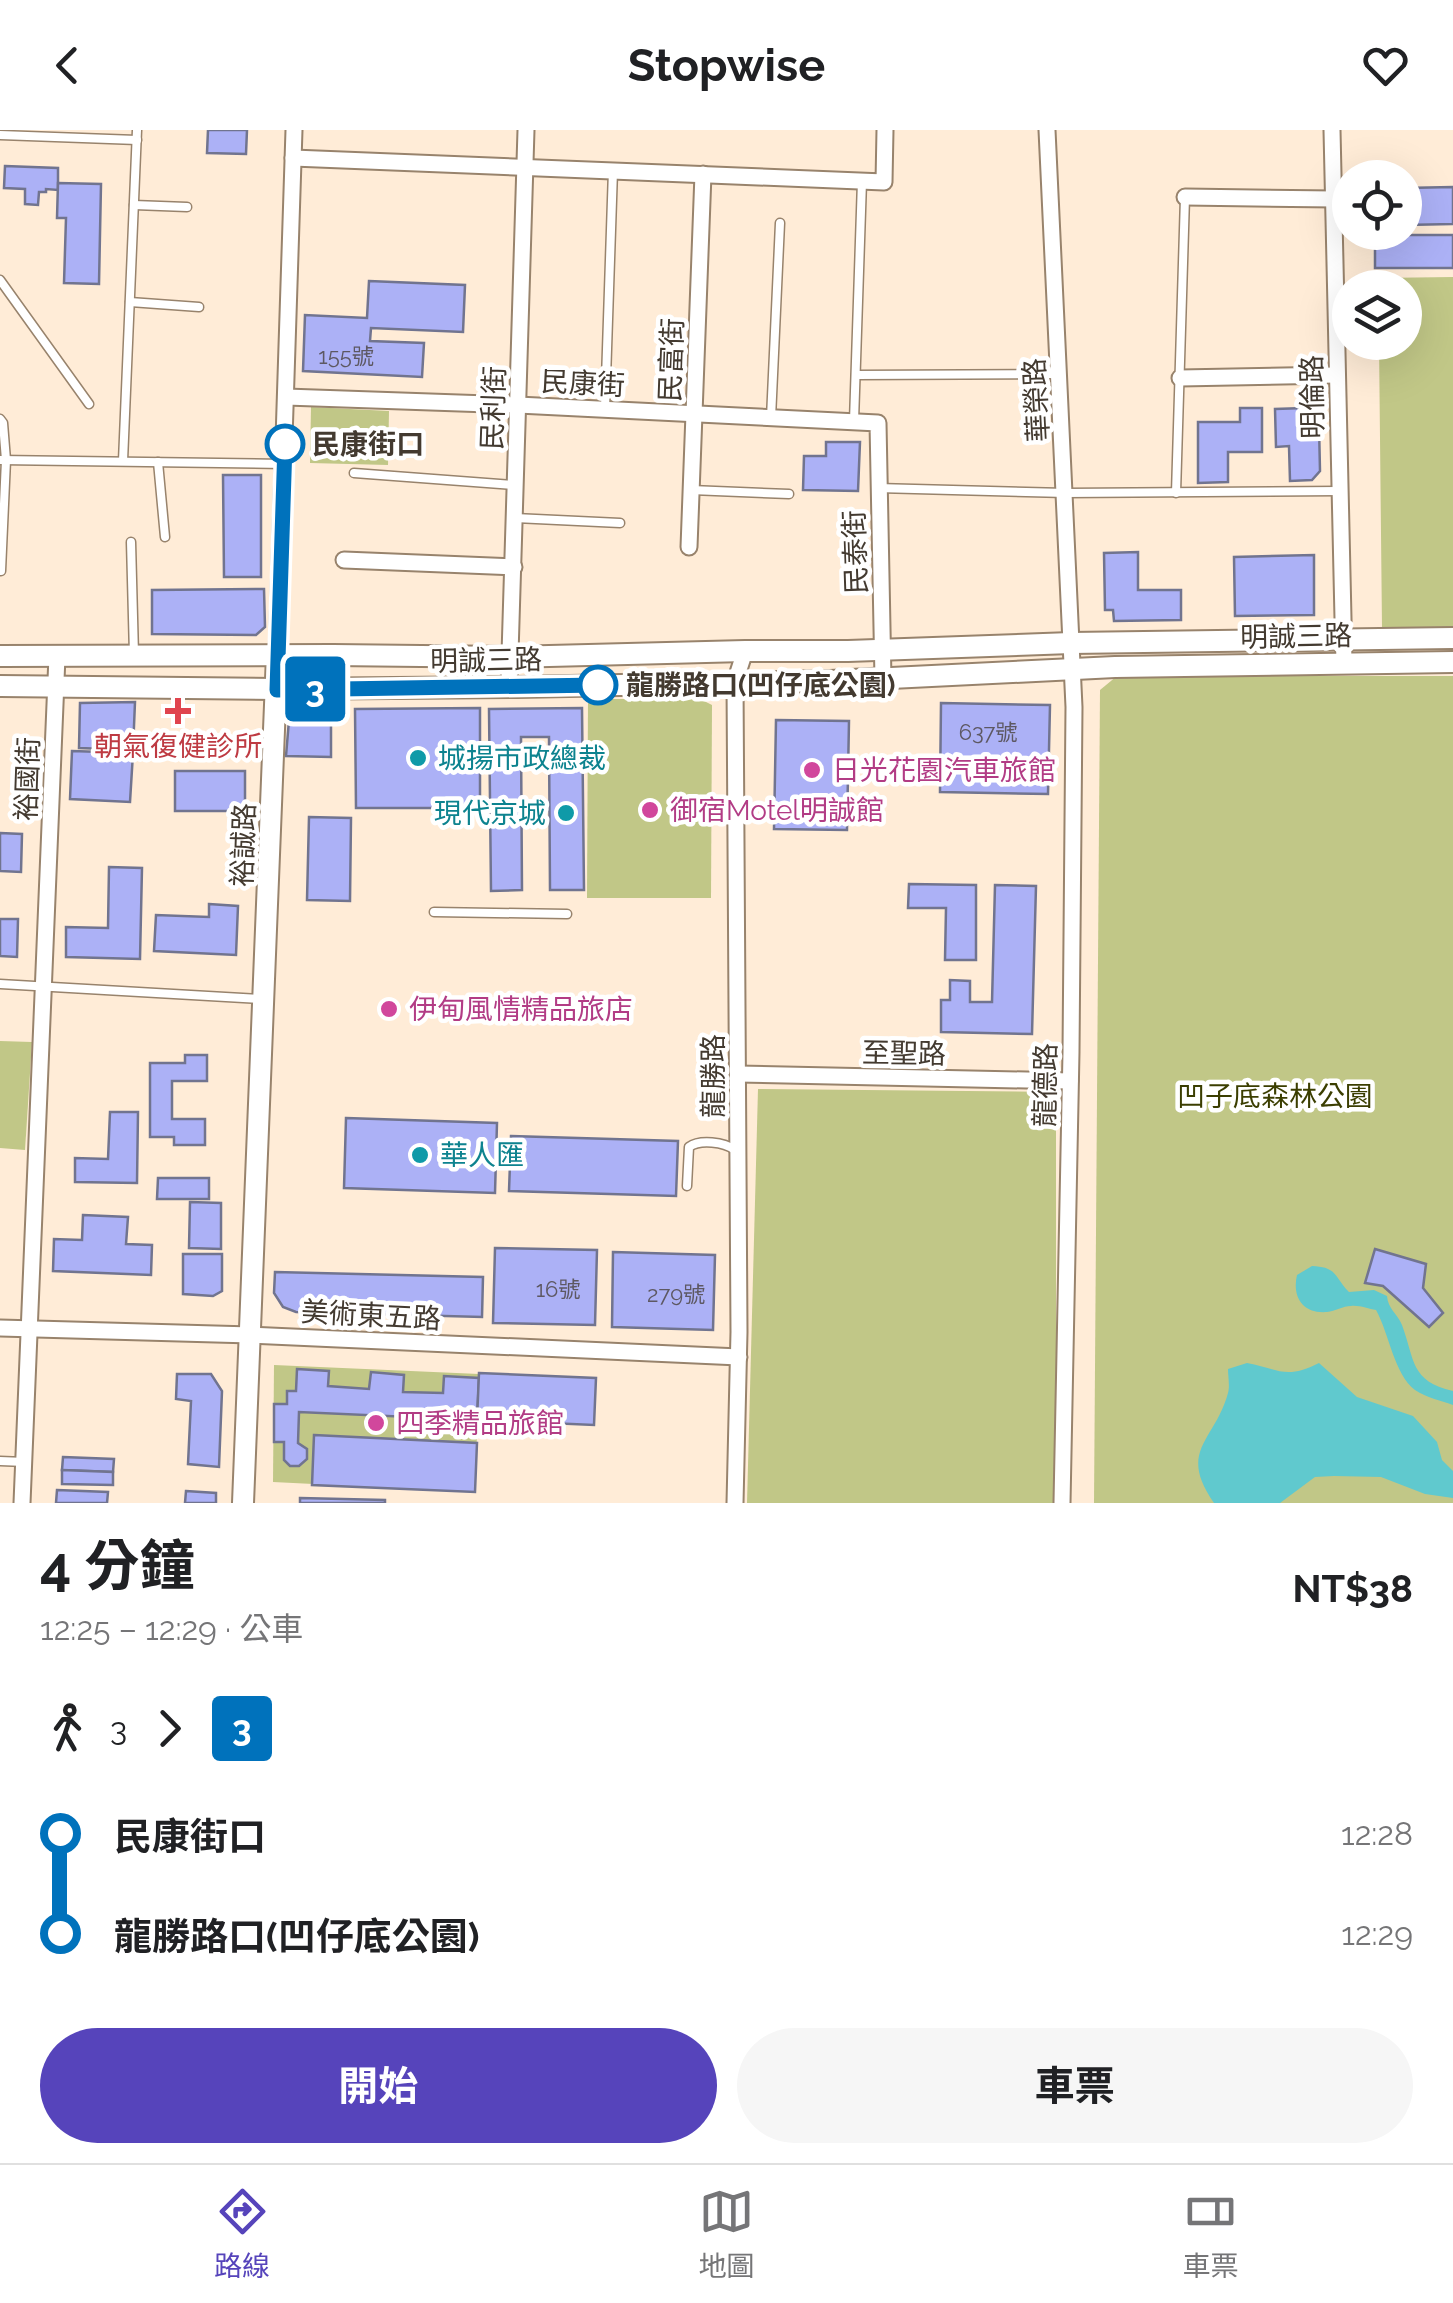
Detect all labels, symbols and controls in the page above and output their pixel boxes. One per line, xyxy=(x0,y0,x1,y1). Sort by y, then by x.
icon: back xyxy=(40,38,95,93)
icon: heart xyxy=(1358,38,1413,93)
text: Stopwise xyxy=(628,39,825,92)
map controls xyxy=(1332,160,1422,360)
button: locate xyxy=(1332,160,1422,250)
button: layers xyxy=(1332,270,1422,360)
street label: 民富街 xyxy=(654,317,689,403)
house number: 155號 xyxy=(318,343,374,369)
street label: 明倫路 xyxy=(1295,355,1330,439)
street label: 華榮路 xyxy=(1018,357,1055,443)
street label: 民利街 xyxy=(476,365,511,451)
street label: 民康街 xyxy=(540,365,626,402)
marker: 民康街口 xyxy=(266,425,304,463)
place label: 民康街口 xyxy=(312,428,424,461)
street label: 民泰街 xyxy=(838,509,873,595)
street label: 明誠三路 xyxy=(1240,619,1352,654)
street label: 明誠三路 xyxy=(430,643,542,678)
line badge: 3 xyxy=(282,656,348,722)
marker: 龍勝路口(凹仔底公園) xyxy=(579,666,617,704)
text: 3 xyxy=(305,669,325,710)
place label: 龍勝路口(凹仔底公園) xyxy=(626,669,895,702)
marker: 朝氣復健診所 xyxy=(165,698,191,724)
house number: 637號 xyxy=(959,719,1017,745)
place label: 朝氣復健診所 xyxy=(94,730,262,763)
street label: 裕國街 xyxy=(10,736,45,822)
place label: 城揚市政總裁 xyxy=(438,742,606,775)
marker: 城揚市政總裁 xyxy=(407,747,429,769)
place label: 日光花園汽車旅館 xyxy=(832,754,1056,787)
marker: 日光花園汽車旅館 xyxy=(801,759,823,781)
place label: 御宿Motel明誠館 xyxy=(670,794,884,827)
place label: 現代京城 xyxy=(434,797,546,830)
marker: 御宿Motel明誠館 xyxy=(639,799,661,821)
street label: 裕誠路 xyxy=(226,802,261,888)
marker: 現代京城 xyxy=(555,802,577,824)
place label: 伊甸風情精品旅店 xyxy=(409,993,633,1026)
marker: 伊甸風情精品旅店 xyxy=(378,998,400,1020)
street label: 龍勝路 xyxy=(697,1034,730,1118)
street label: 至聖路 xyxy=(862,1036,946,1071)
street label: 龍德路 xyxy=(1028,1043,1063,1127)
park label: 凹子底森林公園 xyxy=(1177,1080,1373,1113)
place label: 華人匯 xyxy=(440,1139,524,1172)
marker: 華人匯 xyxy=(409,1144,431,1166)
house number: 16號 xyxy=(536,1276,580,1302)
house number: 279號 xyxy=(647,1281,705,1307)
street label: 美術東五路 xyxy=(300,1295,442,1336)
place label: 四季精品旅館 xyxy=(396,1407,564,1440)
marker: 四季精品旅館 xyxy=(365,1412,387,1434)
text: 4 分鐘 xyxy=(40,1533,195,1598)
text: NT$38 xyxy=(1292,1566,1413,1611)
text: 12:25 – 12:29 · 公車 xyxy=(40,1610,303,1647)
icon: walk xyxy=(40,1701,95,1756)
icon: forward xyxy=(142,1701,197,1756)
text: 3 xyxy=(232,1708,252,1749)
text: 3 xyxy=(110,1710,127,1747)
text: 民康街口 xyxy=(114,1814,266,1859)
text: 12:28 xyxy=(1341,1815,1413,1852)
text: 龍勝路口(凹仔底公園) xyxy=(114,1914,480,1959)
text: 12:29 xyxy=(1341,1915,1413,1952)
button: 開始 xyxy=(40,2028,717,2143)
button: 車票 xyxy=(737,2028,1413,2143)
tab: 路線 xyxy=(214,2184,270,2284)
tab: 地圖 xyxy=(698,2184,755,2284)
tab: 車票 xyxy=(1183,2184,1239,2284)

